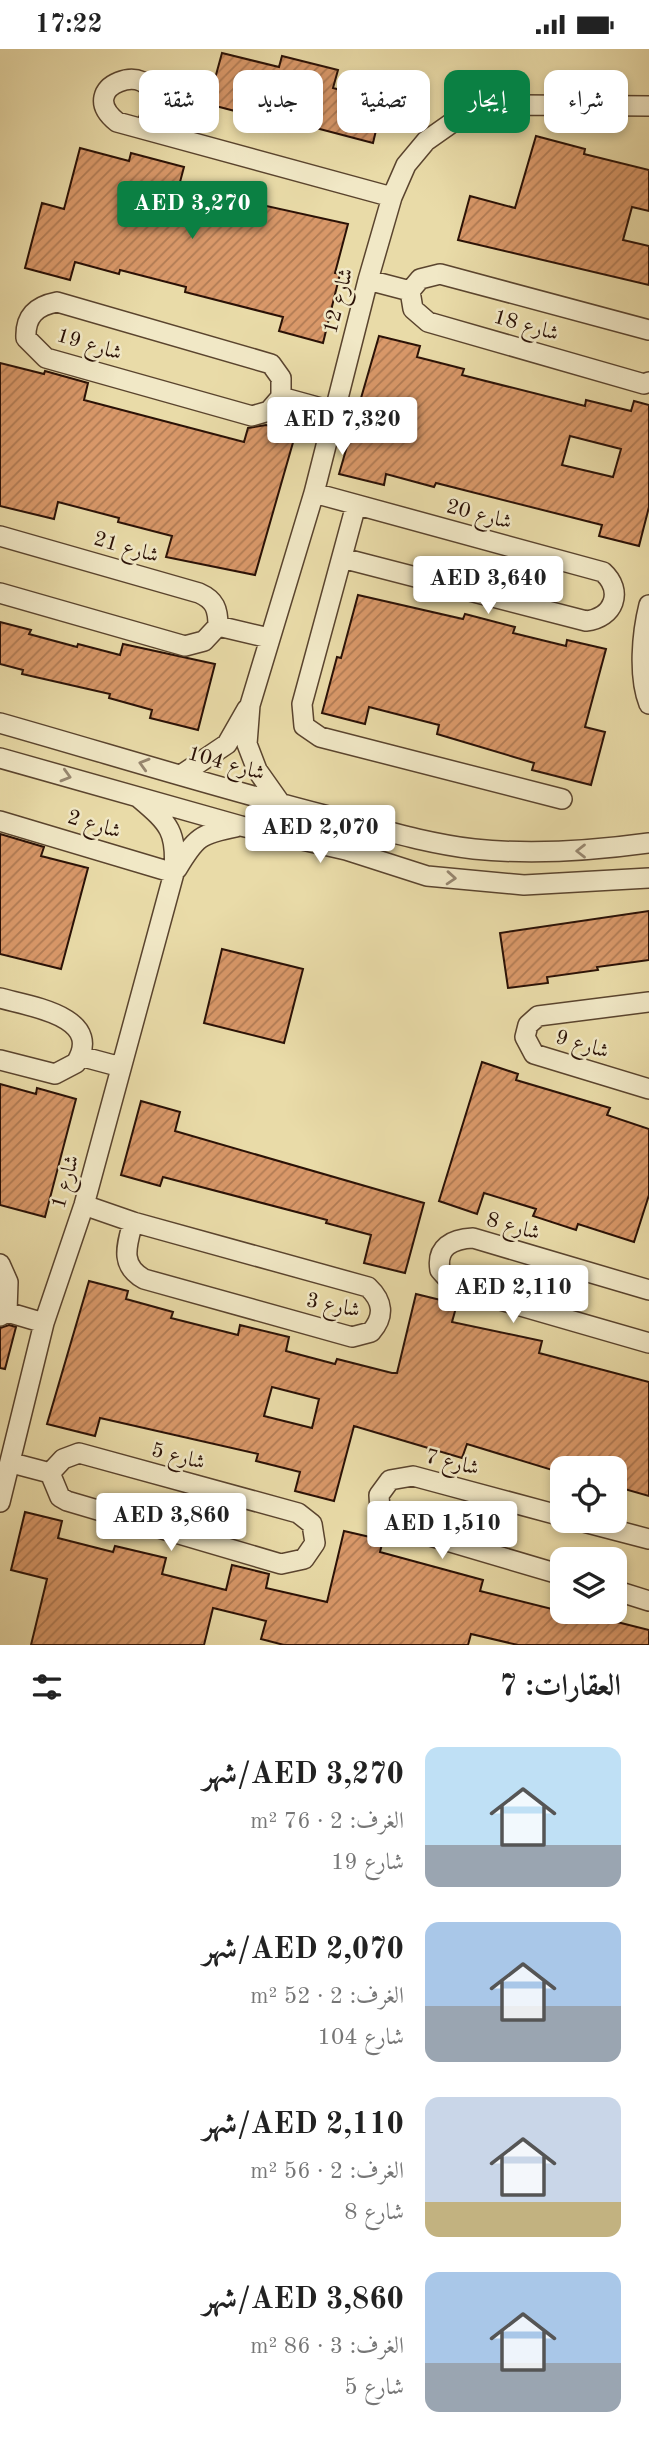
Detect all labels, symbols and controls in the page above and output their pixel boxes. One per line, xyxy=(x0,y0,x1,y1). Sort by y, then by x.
text: 17:22 xyxy=(35,12,103,38)
chip: شقة xyxy=(139,70,219,133)
chip: جديد xyxy=(233,70,323,133)
chip: تصفية xyxy=(337,70,430,133)
chip: إيجار xyxy=(444,70,530,133)
chip: شراء xyxy=(544,70,628,133)
pin: AED 3,270 xyxy=(112,181,272,241)
text: AED 3,270 xyxy=(133,192,251,215)
street label: شارع 12 xyxy=(320,266,364,337)
street label: شارع 18 xyxy=(489,307,561,351)
street label: شارع 19 xyxy=(52,325,124,371)
pin: AED 7,320 xyxy=(262,397,422,457)
text: AED 7,320 xyxy=(283,408,401,431)
street label: شارع 20 xyxy=(443,496,514,540)
street label: شارع 21 xyxy=(89,529,161,573)
pin: AED 3,640 xyxy=(408,557,568,616)
text: AED 3,640 xyxy=(429,567,547,590)
street label: شارع 104 xyxy=(184,743,267,791)
one-way arrow xyxy=(139,758,151,773)
one-way arrow xyxy=(59,768,71,783)
pin: AED 2,070 xyxy=(240,805,400,865)
street label: شارع 2 xyxy=(63,807,123,849)
text: AED 2,070 xyxy=(261,816,379,839)
one-way arrow xyxy=(576,843,586,859)
one-way arrow xyxy=(446,870,457,885)
street label: شارع 9 xyxy=(551,1027,611,1069)
street label: شارع 1 xyxy=(48,1153,89,1213)
street label: شارع 8 xyxy=(482,1209,542,1250)
pin: AED 2,110 xyxy=(433,1265,593,1325)
text: AED 2,110 xyxy=(454,1276,572,1299)
street label: شارع 3 xyxy=(303,1290,362,1328)
street label: شارع 5 xyxy=(147,1440,207,1480)
street label: شارع 7 xyxy=(422,1446,481,1486)
map controls xyxy=(550,1456,627,1624)
button: locate xyxy=(550,1456,627,1533)
pin: AED 3,860 xyxy=(91,1493,251,1553)
pin: AED 1,510 xyxy=(362,1501,522,1561)
text: AED 3,860 xyxy=(112,1504,230,1527)
text: AED 1,510 xyxy=(383,1512,501,1535)
button: layers xyxy=(550,1547,627,1624)
icon: filters xyxy=(28,1668,66,1706)
text: العقارات: 7 xyxy=(500,1672,621,1702)
text: AED 3,270/شهر xyxy=(203,1760,404,1790)
icon: home xyxy=(481,1775,565,1859)
text: الغرف: 2 · 76 m² xyxy=(250,1810,404,1833)
text: شارع 19 xyxy=(331,1851,404,1874)
text: AED 2,070/شهر xyxy=(203,1935,404,1965)
icon: home xyxy=(481,1950,565,2034)
text: الغرف: 2 · 52 m² xyxy=(250,1985,404,2008)
text: شارع 104 xyxy=(318,2026,404,2049)
text: AED 2,110/شهر xyxy=(203,2110,404,2140)
icon: home xyxy=(481,2125,565,2209)
text: الغرف: 2 · 56 m² xyxy=(250,2160,404,2183)
text: شارع 8 xyxy=(344,2201,404,2224)
text: AED 3,860/شهر xyxy=(203,2285,404,2315)
icon: home xyxy=(481,2300,565,2384)
text: الغرف: 3 · 86 m² xyxy=(250,2335,404,2358)
text: شارع 5 xyxy=(344,2376,404,2399)

